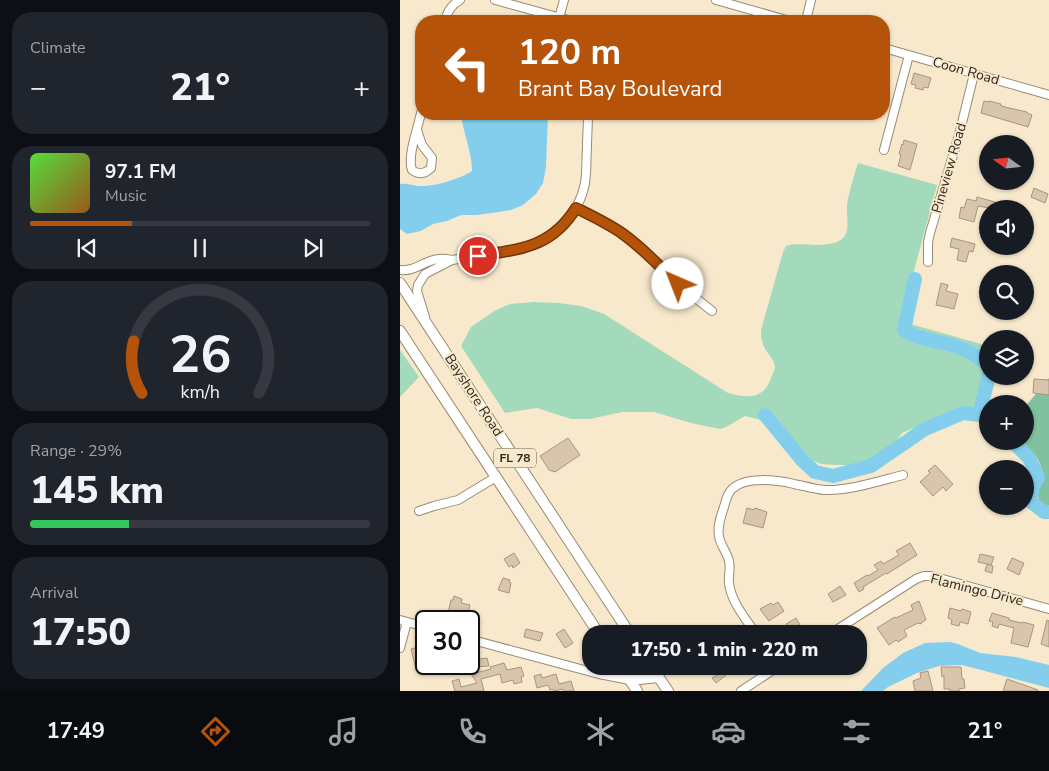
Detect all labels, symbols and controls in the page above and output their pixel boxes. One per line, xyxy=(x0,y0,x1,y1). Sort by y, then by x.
text: 120 m xyxy=(518,29,621,76)
icon: left xyxy=(435,35,500,100)
text: Climate xyxy=(30,37,85,59)
street label: Coon Road xyxy=(930,52,1002,90)
text: 21° xyxy=(170,62,230,113)
text: − xyxy=(30,69,47,107)
text: + xyxy=(353,69,370,107)
text: Brant Bay Boulevard xyxy=(518,74,722,104)
street label: Pineview Road xyxy=(927,121,971,215)
north arrow xyxy=(979,135,1034,190)
map controls xyxy=(979,135,1034,515)
text: 97.1 FM xyxy=(105,159,176,185)
text: Music xyxy=(105,185,146,207)
button: sound xyxy=(979,200,1034,255)
icon: previous xyxy=(73,234,101,262)
icon: pause xyxy=(186,234,214,262)
icon: next xyxy=(299,234,327,262)
pin xyxy=(457,235,499,277)
icon: arrive xyxy=(464,242,492,270)
position arrow xyxy=(651,257,703,309)
button: search xyxy=(979,265,1034,320)
text: 26 xyxy=(169,319,231,390)
button: layers xyxy=(979,330,1034,385)
street label: Bayshore Road xyxy=(440,350,508,440)
text: km/h xyxy=(180,380,220,404)
button: + xyxy=(979,395,1034,450)
text: Range · 29% xyxy=(30,440,122,462)
road number: FL 78 xyxy=(494,448,536,468)
button: − xyxy=(979,460,1034,515)
text: 145 km xyxy=(30,465,164,516)
street label: Flamingo Drive xyxy=(929,569,1025,611)
text: Arrival xyxy=(30,582,78,604)
text: 17:50 xyxy=(30,607,131,658)
speed limit sign: 30 xyxy=(415,610,480,675)
text: 17:50 · 1 min · 220 m xyxy=(631,637,818,663)
icon: directions xyxy=(198,714,233,749)
icon: music xyxy=(326,714,361,749)
icon: phone xyxy=(455,714,490,749)
icon: climate xyxy=(583,714,618,749)
icon: car xyxy=(711,714,746,749)
icon: filters xyxy=(839,714,874,749)
text: 17:49 xyxy=(47,716,105,746)
text: 21° xyxy=(968,716,1002,746)

